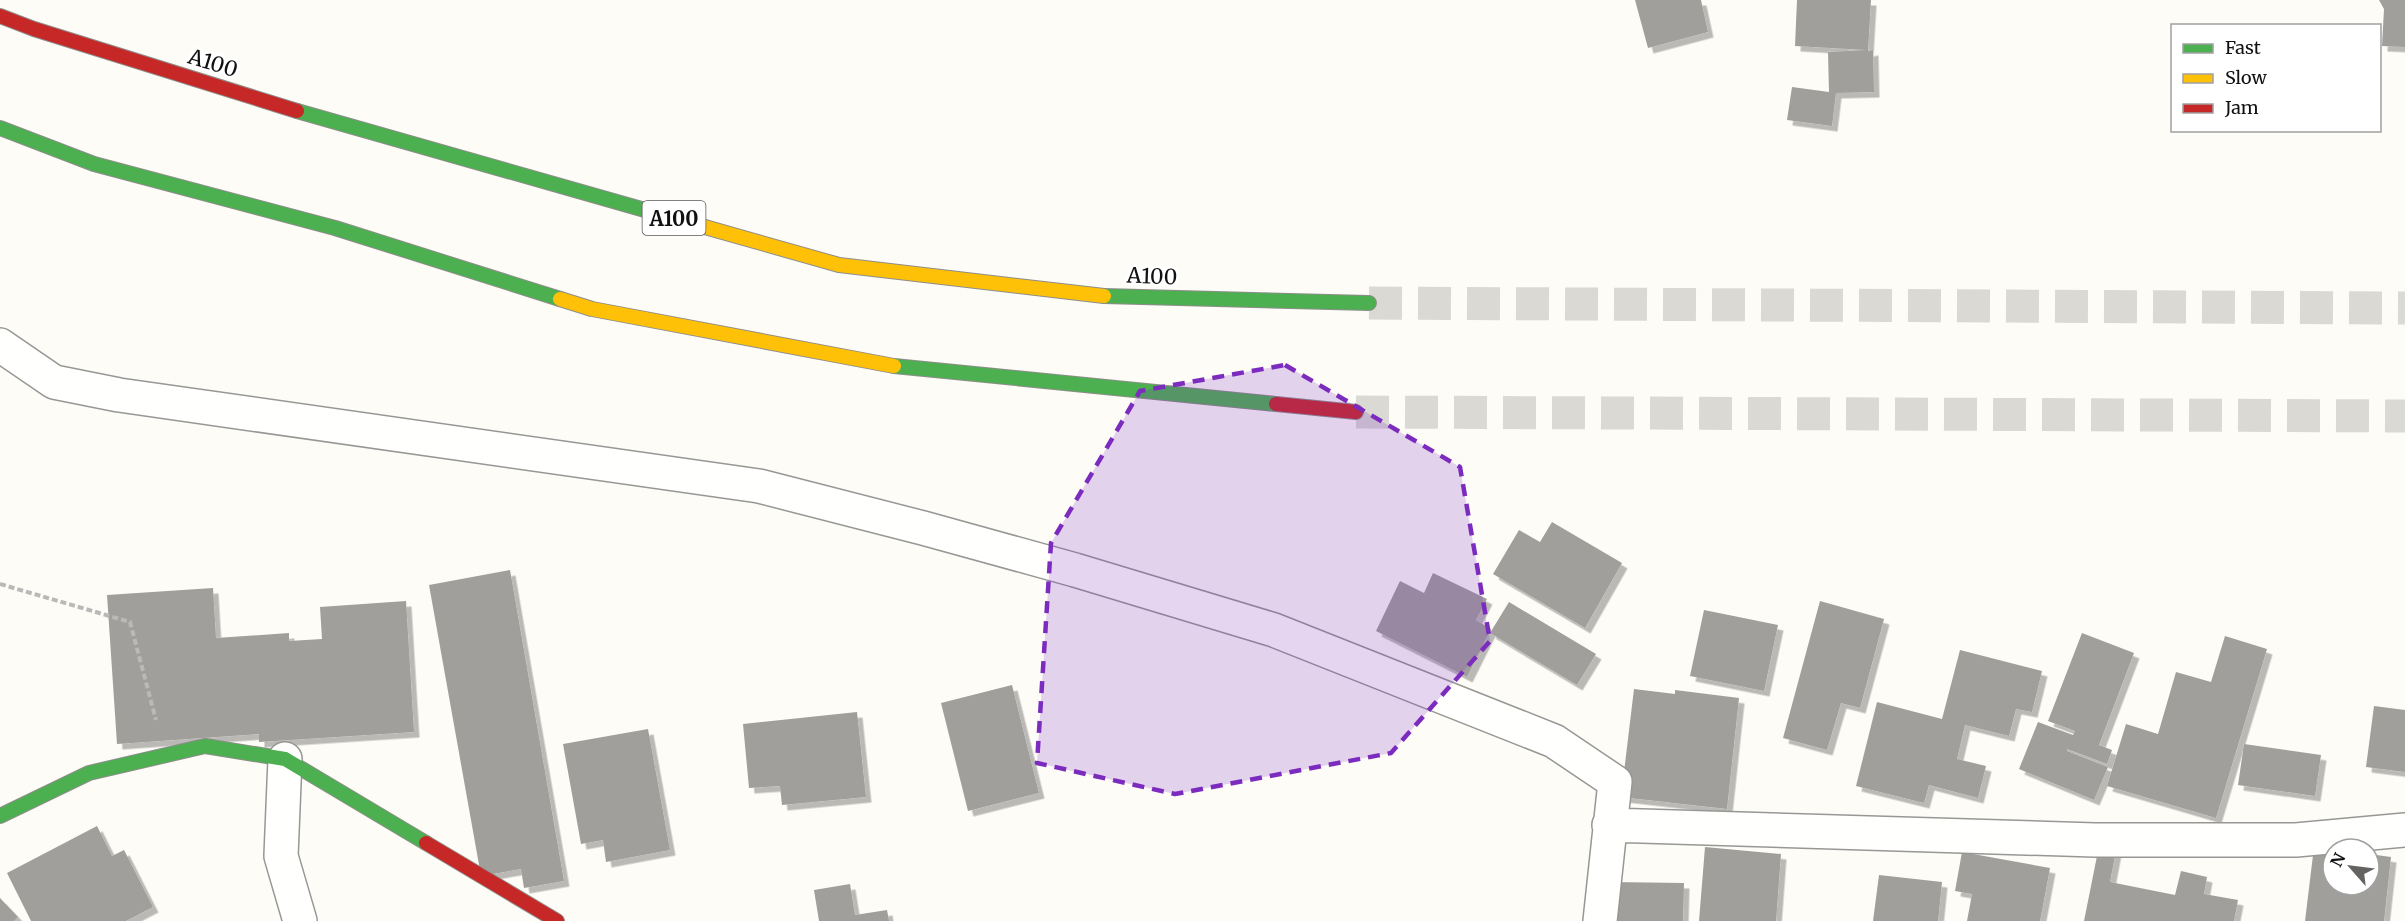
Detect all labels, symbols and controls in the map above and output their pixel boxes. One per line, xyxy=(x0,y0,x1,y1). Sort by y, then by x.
legend xyxy=(2171,24,2381,132)
text: Fast xyxy=(2225,36,2261,59)
street label: A100 xyxy=(184,42,241,83)
text: Slow xyxy=(2225,66,2268,89)
text: Jam xyxy=(2224,96,2259,119)
road number: A100 xyxy=(642,201,706,235)
street label: A100 xyxy=(1125,262,1178,290)
north arrow xyxy=(2321,837,2381,897)
text: N xyxy=(2326,849,2350,870)

